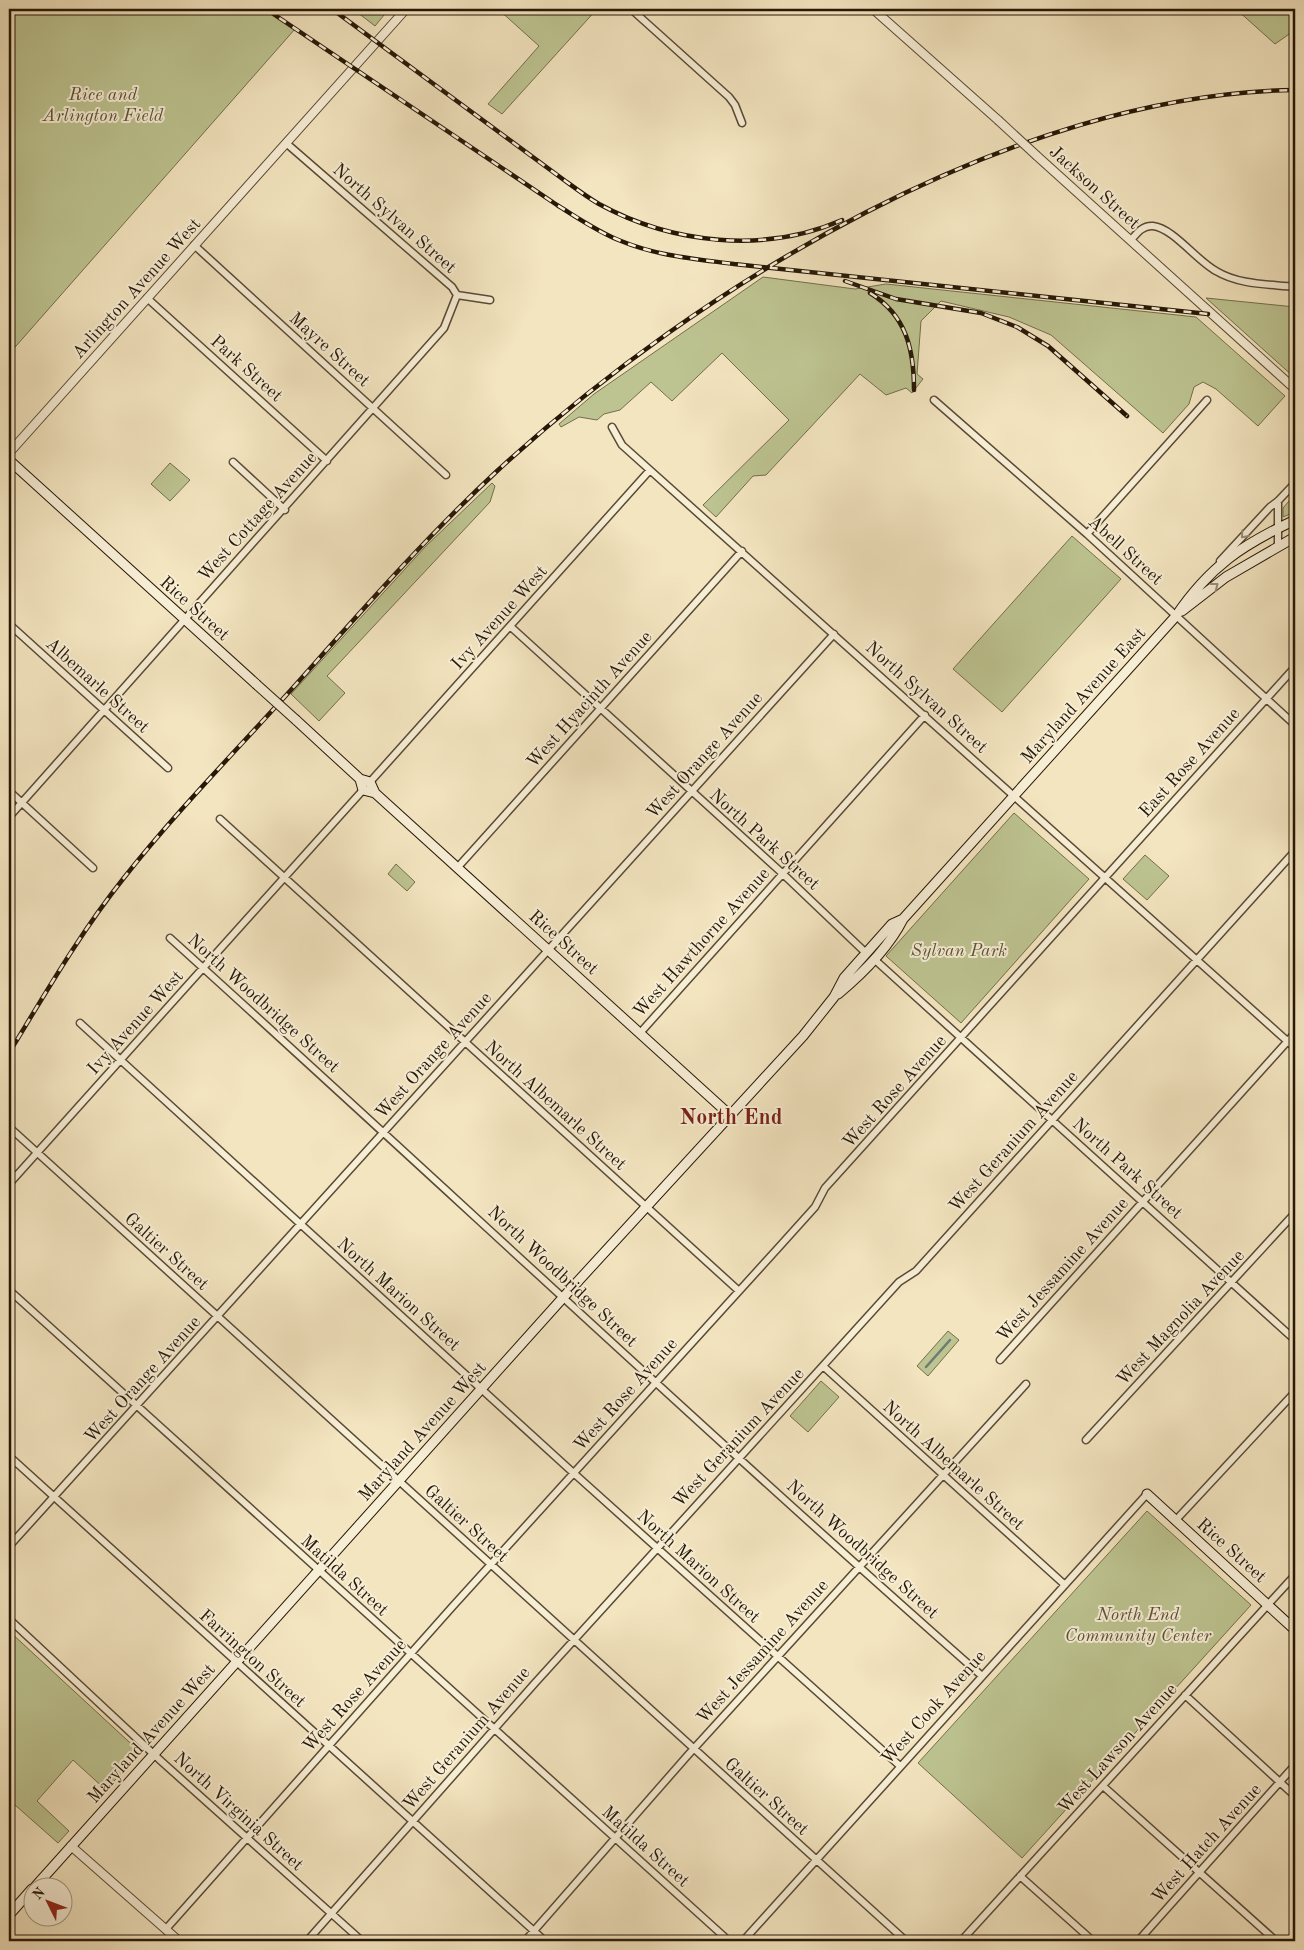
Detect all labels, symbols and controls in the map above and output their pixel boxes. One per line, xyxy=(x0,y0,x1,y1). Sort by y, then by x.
park label: Rice and Arlington Field xyxy=(42,86,164,125)
street label: Jackson Street xyxy=(1046,143,1143,233)
street label: North Sylvan Street xyxy=(329,160,460,277)
street label: Arlington Avenue West xyxy=(69,215,204,362)
street label: Mayre Street xyxy=(286,309,373,390)
street label: Park Street xyxy=(207,332,286,405)
street label: West Cottage Avenue xyxy=(195,448,321,585)
street label: Abell Street xyxy=(1084,513,1166,589)
one-way arrow xyxy=(1241,530,1250,539)
street label: Ivy Avenue West xyxy=(448,562,551,673)
street label: Rice Street xyxy=(156,573,233,644)
one-way arrow xyxy=(1209,583,1219,592)
street label: Maryland Avenue East xyxy=(1018,624,1149,767)
street label: West Hyacinth Avenue xyxy=(524,628,656,772)
street label: Albemarle Street xyxy=(42,635,153,737)
street label: North Sylvan Street xyxy=(862,638,991,757)
street label: West Orange Avenue xyxy=(643,689,766,823)
street label: East Rose Avenue xyxy=(1136,704,1243,821)
street label: North Park Street xyxy=(706,786,823,894)
street label: West Hawthorne Avenue xyxy=(630,865,773,1021)
street label: Rice Street xyxy=(525,907,602,978)
street label: North Woodbridge Street xyxy=(184,931,343,1077)
park label: Sylvan Park xyxy=(911,942,1007,960)
street label: Ivy Avenue West xyxy=(84,967,187,1078)
street label: West Orange Avenue xyxy=(372,989,495,1123)
street label: West Rose Avenue xyxy=(840,1032,950,1152)
street label: North Albemarle Street xyxy=(481,1038,630,1174)
street label: West Geranium Avenue xyxy=(946,1068,1082,1216)
district label: North End xyxy=(679,1107,783,1129)
street label: North Park Street xyxy=(1069,1115,1186,1223)
street label: West Jessamine Avenue xyxy=(994,1194,1132,1345)
street label: North Woodbridge Street xyxy=(484,1203,641,1351)
street label: Galtier Street xyxy=(121,1209,212,1294)
street label: North Marion Street xyxy=(333,1235,463,1355)
street label: West Magnolia Avenue xyxy=(1113,1246,1248,1389)
street label: West Orange Avenue xyxy=(81,1313,204,1447)
street label: West Rose Avenue xyxy=(571,1335,681,1455)
street label: Maryland Avenue West xyxy=(356,1358,490,1505)
street label: West Geranium Avenue xyxy=(670,1365,808,1511)
street label: North Albemarle Street xyxy=(879,1398,1028,1534)
street label: North Woodbridge Street xyxy=(783,1477,942,1623)
street label: Galtier Street xyxy=(421,1481,512,1566)
street label: North Marion Street xyxy=(633,1507,763,1627)
street label: Rice Street xyxy=(1193,1515,1270,1586)
street label: Matilda Street xyxy=(297,1532,392,1620)
street label: West Jessamine Avenue xyxy=(694,1576,832,1727)
street label: Farrington Street xyxy=(196,1606,309,1711)
park label: North End Community Center xyxy=(1065,1606,1213,1645)
street label: West Rose Avenue xyxy=(300,1636,410,1756)
street label: West Cook Avenue xyxy=(878,1647,989,1768)
street label: Maryland Avenue West xyxy=(85,1660,219,1807)
street label: West Geranium Avenue xyxy=(400,1664,534,1814)
street label: West Lawson Avenue xyxy=(1055,1680,1181,1817)
street label: North Virginia Street xyxy=(170,1749,307,1874)
street label: Galtier Street xyxy=(721,1754,812,1839)
street label: West Hatch Avenue xyxy=(1148,1780,1265,1907)
street label: Matilda Street xyxy=(598,1803,693,1891)
north arrow xyxy=(22,1878,72,1928)
text: N xyxy=(30,1885,48,1903)

